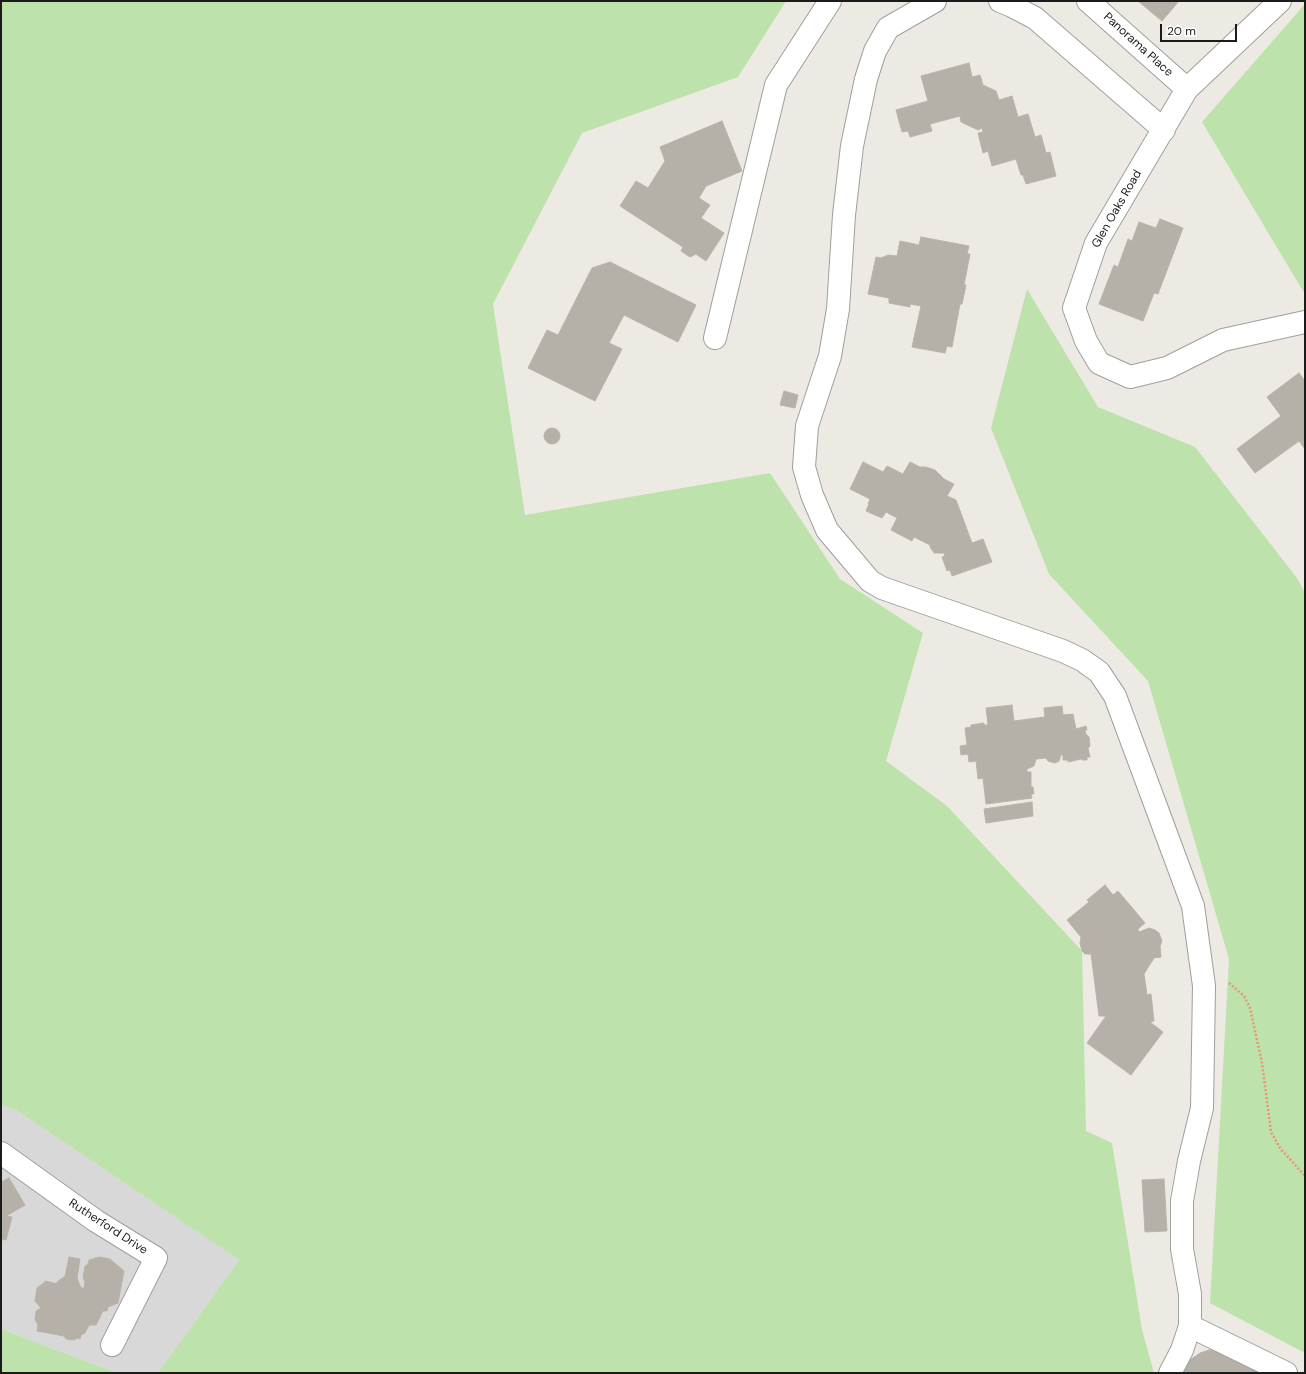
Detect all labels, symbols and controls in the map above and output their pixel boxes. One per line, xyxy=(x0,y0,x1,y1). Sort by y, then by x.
street label: Panorama Place xyxy=(1100,10,1176,80)
scale bar xyxy=(1162,16,1239,42)
text: 20 m xyxy=(1167,23,1196,39)
street label: Glen Oaks Road xyxy=(1089,168,1145,250)
street label: Rutherford Drive xyxy=(66,1196,150,1258)

